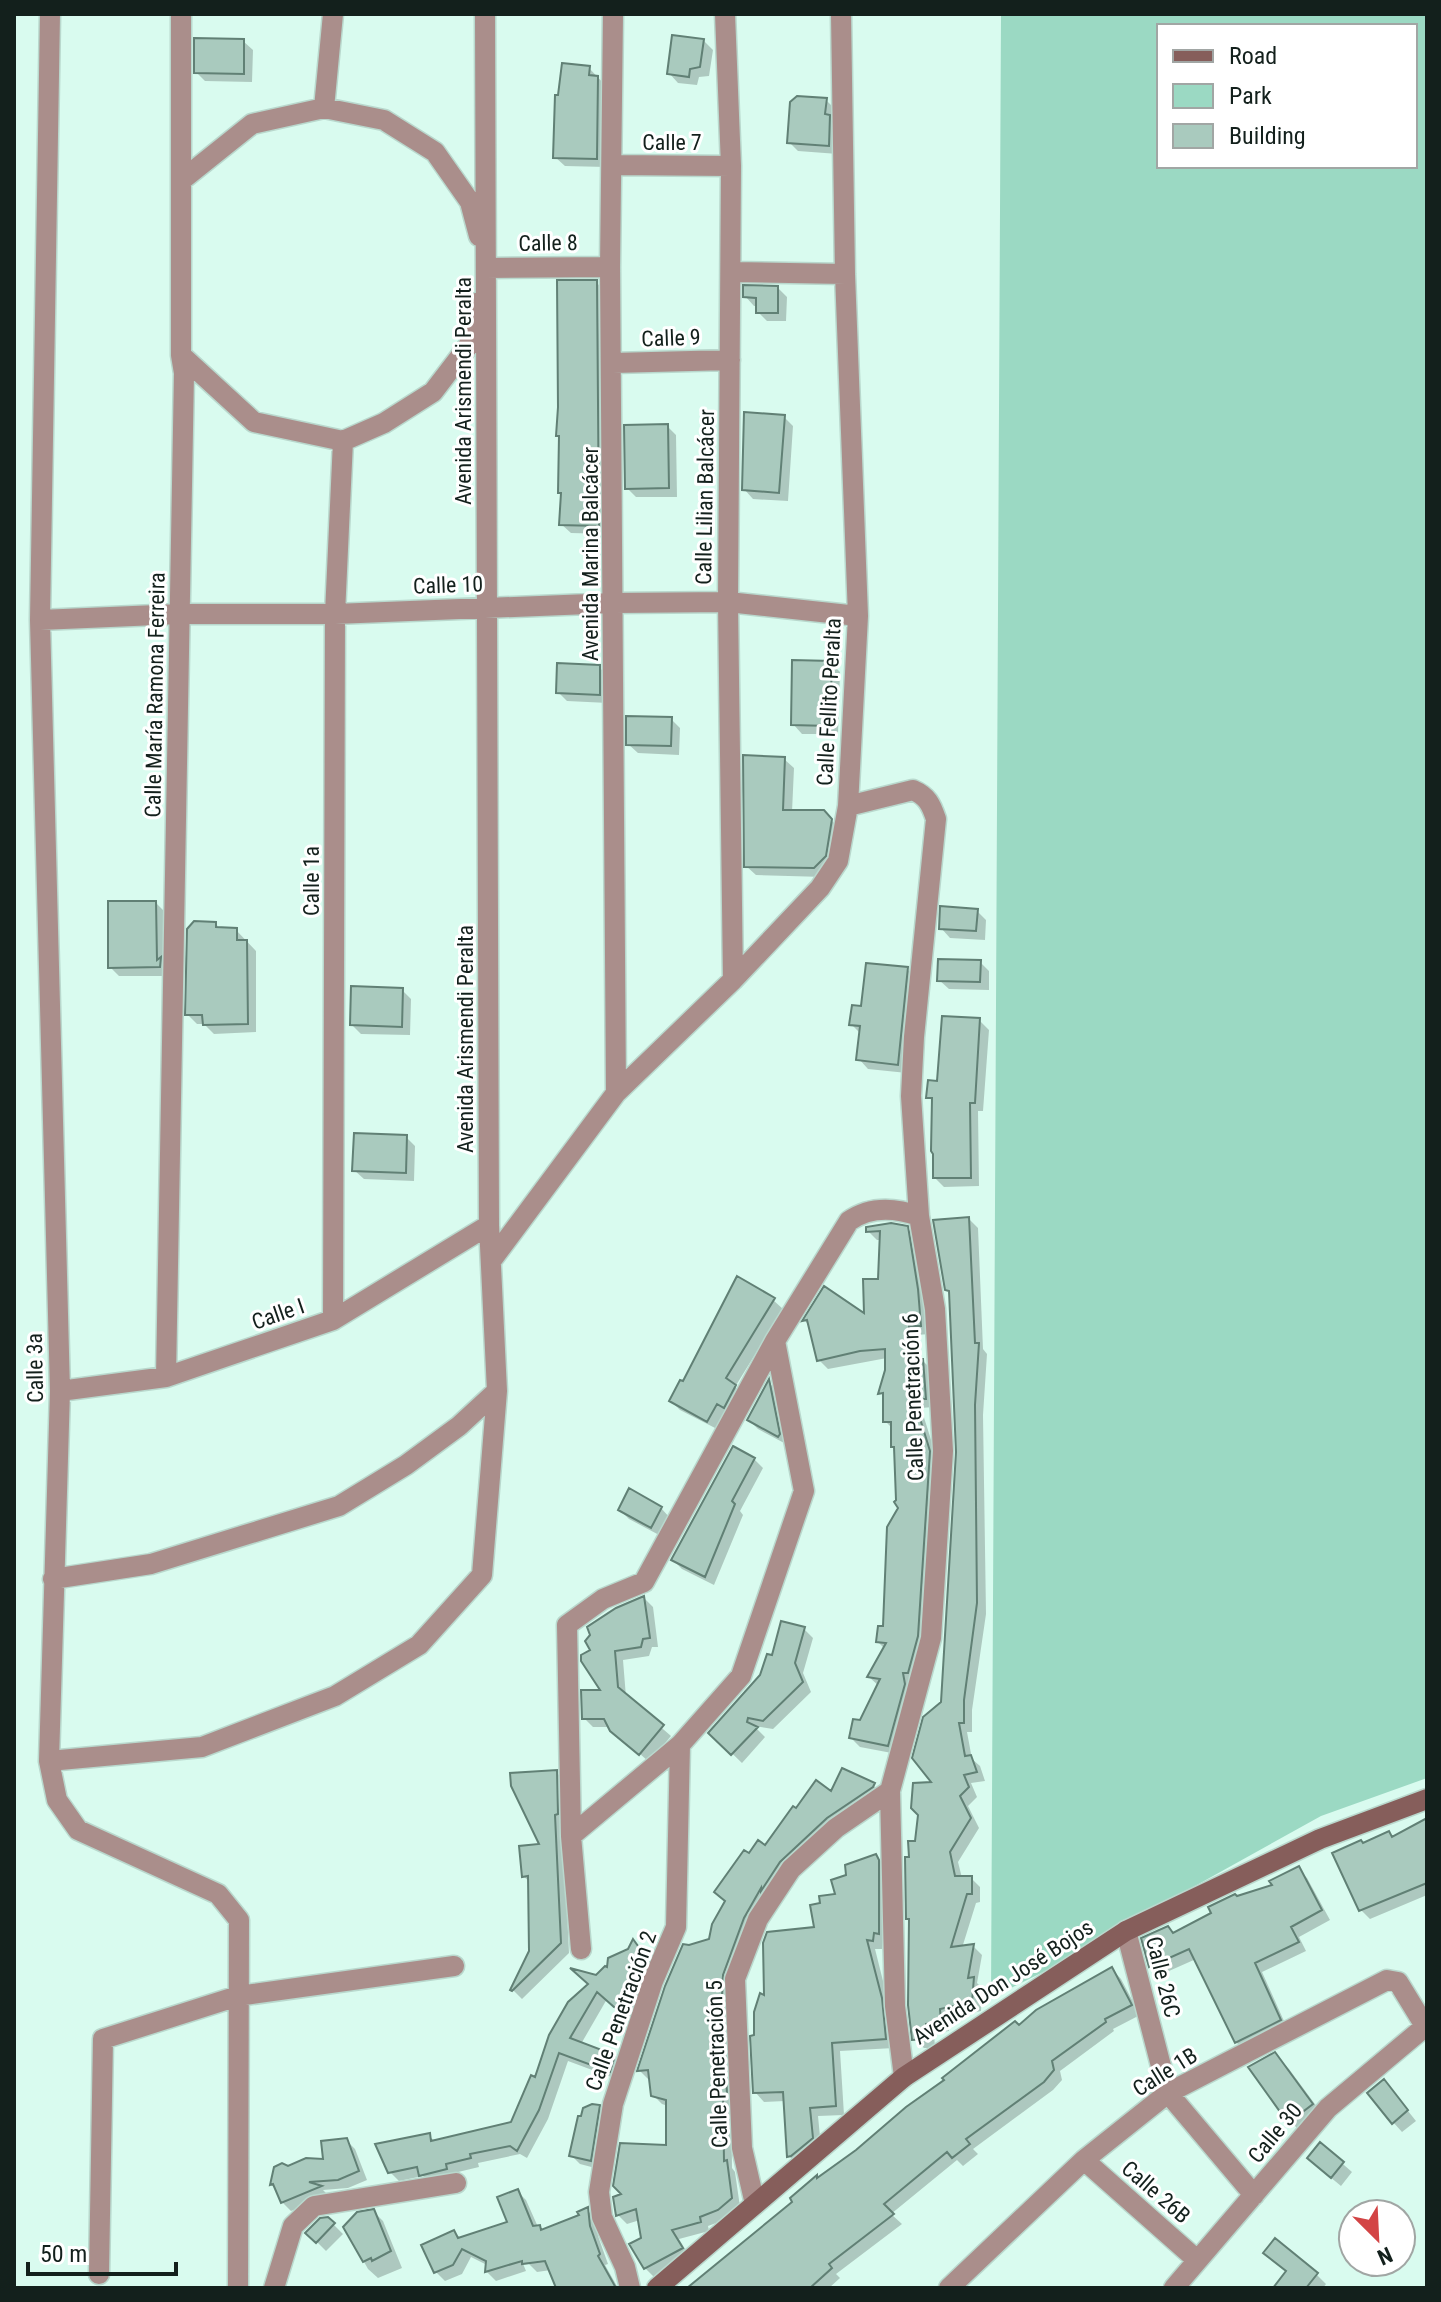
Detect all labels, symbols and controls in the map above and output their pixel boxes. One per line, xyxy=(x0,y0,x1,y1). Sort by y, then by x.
legend xyxy=(1157,24,1417,168)
text: Road xyxy=(1229,42,1277,70)
text: Park xyxy=(1229,82,1272,110)
text: Building xyxy=(1229,122,1306,150)
street label: Calle 7 xyxy=(642,130,702,155)
street label: Calle 8 xyxy=(518,230,578,256)
street label: Avenida Arismendi Peralta xyxy=(451,277,476,505)
street label: Calle 9 xyxy=(641,324,701,352)
street label: Calle Lilian Balcácer xyxy=(691,409,719,585)
street label: Avenida Marina Balcácer xyxy=(578,446,603,661)
street label: Calle 10 xyxy=(412,571,484,599)
street label: Calle María Ramona Ferreira xyxy=(140,572,170,818)
street label: Calle Fellito Peralta xyxy=(812,617,846,787)
street label: Calle 1a xyxy=(299,846,324,916)
street label: Avenida Arismendi Peralta xyxy=(453,925,478,1153)
street label: Calle I xyxy=(248,1293,308,1335)
street label: Calle Penetración 6 xyxy=(898,1313,928,1481)
street label: Calle 3a xyxy=(22,1333,48,1403)
street label: Avenida Don José Bojos xyxy=(908,1914,1098,2050)
street label: Calle Penetración 2 xyxy=(581,1928,661,2094)
street label: Calle 26C xyxy=(1141,1934,1185,2020)
street label: Calle Penetración 5 xyxy=(702,1980,732,2148)
street label: Calle 1B xyxy=(1128,2042,1202,2102)
street label: Calle 30 xyxy=(1243,2098,1307,2168)
street label: Calle 26B xyxy=(1117,2156,1195,2228)
north arrow xyxy=(1337,2198,1417,2278)
scale bar xyxy=(28,2226,176,2276)
text: 50 m xyxy=(40,2240,87,2268)
text: N xyxy=(1374,2242,1396,2270)

